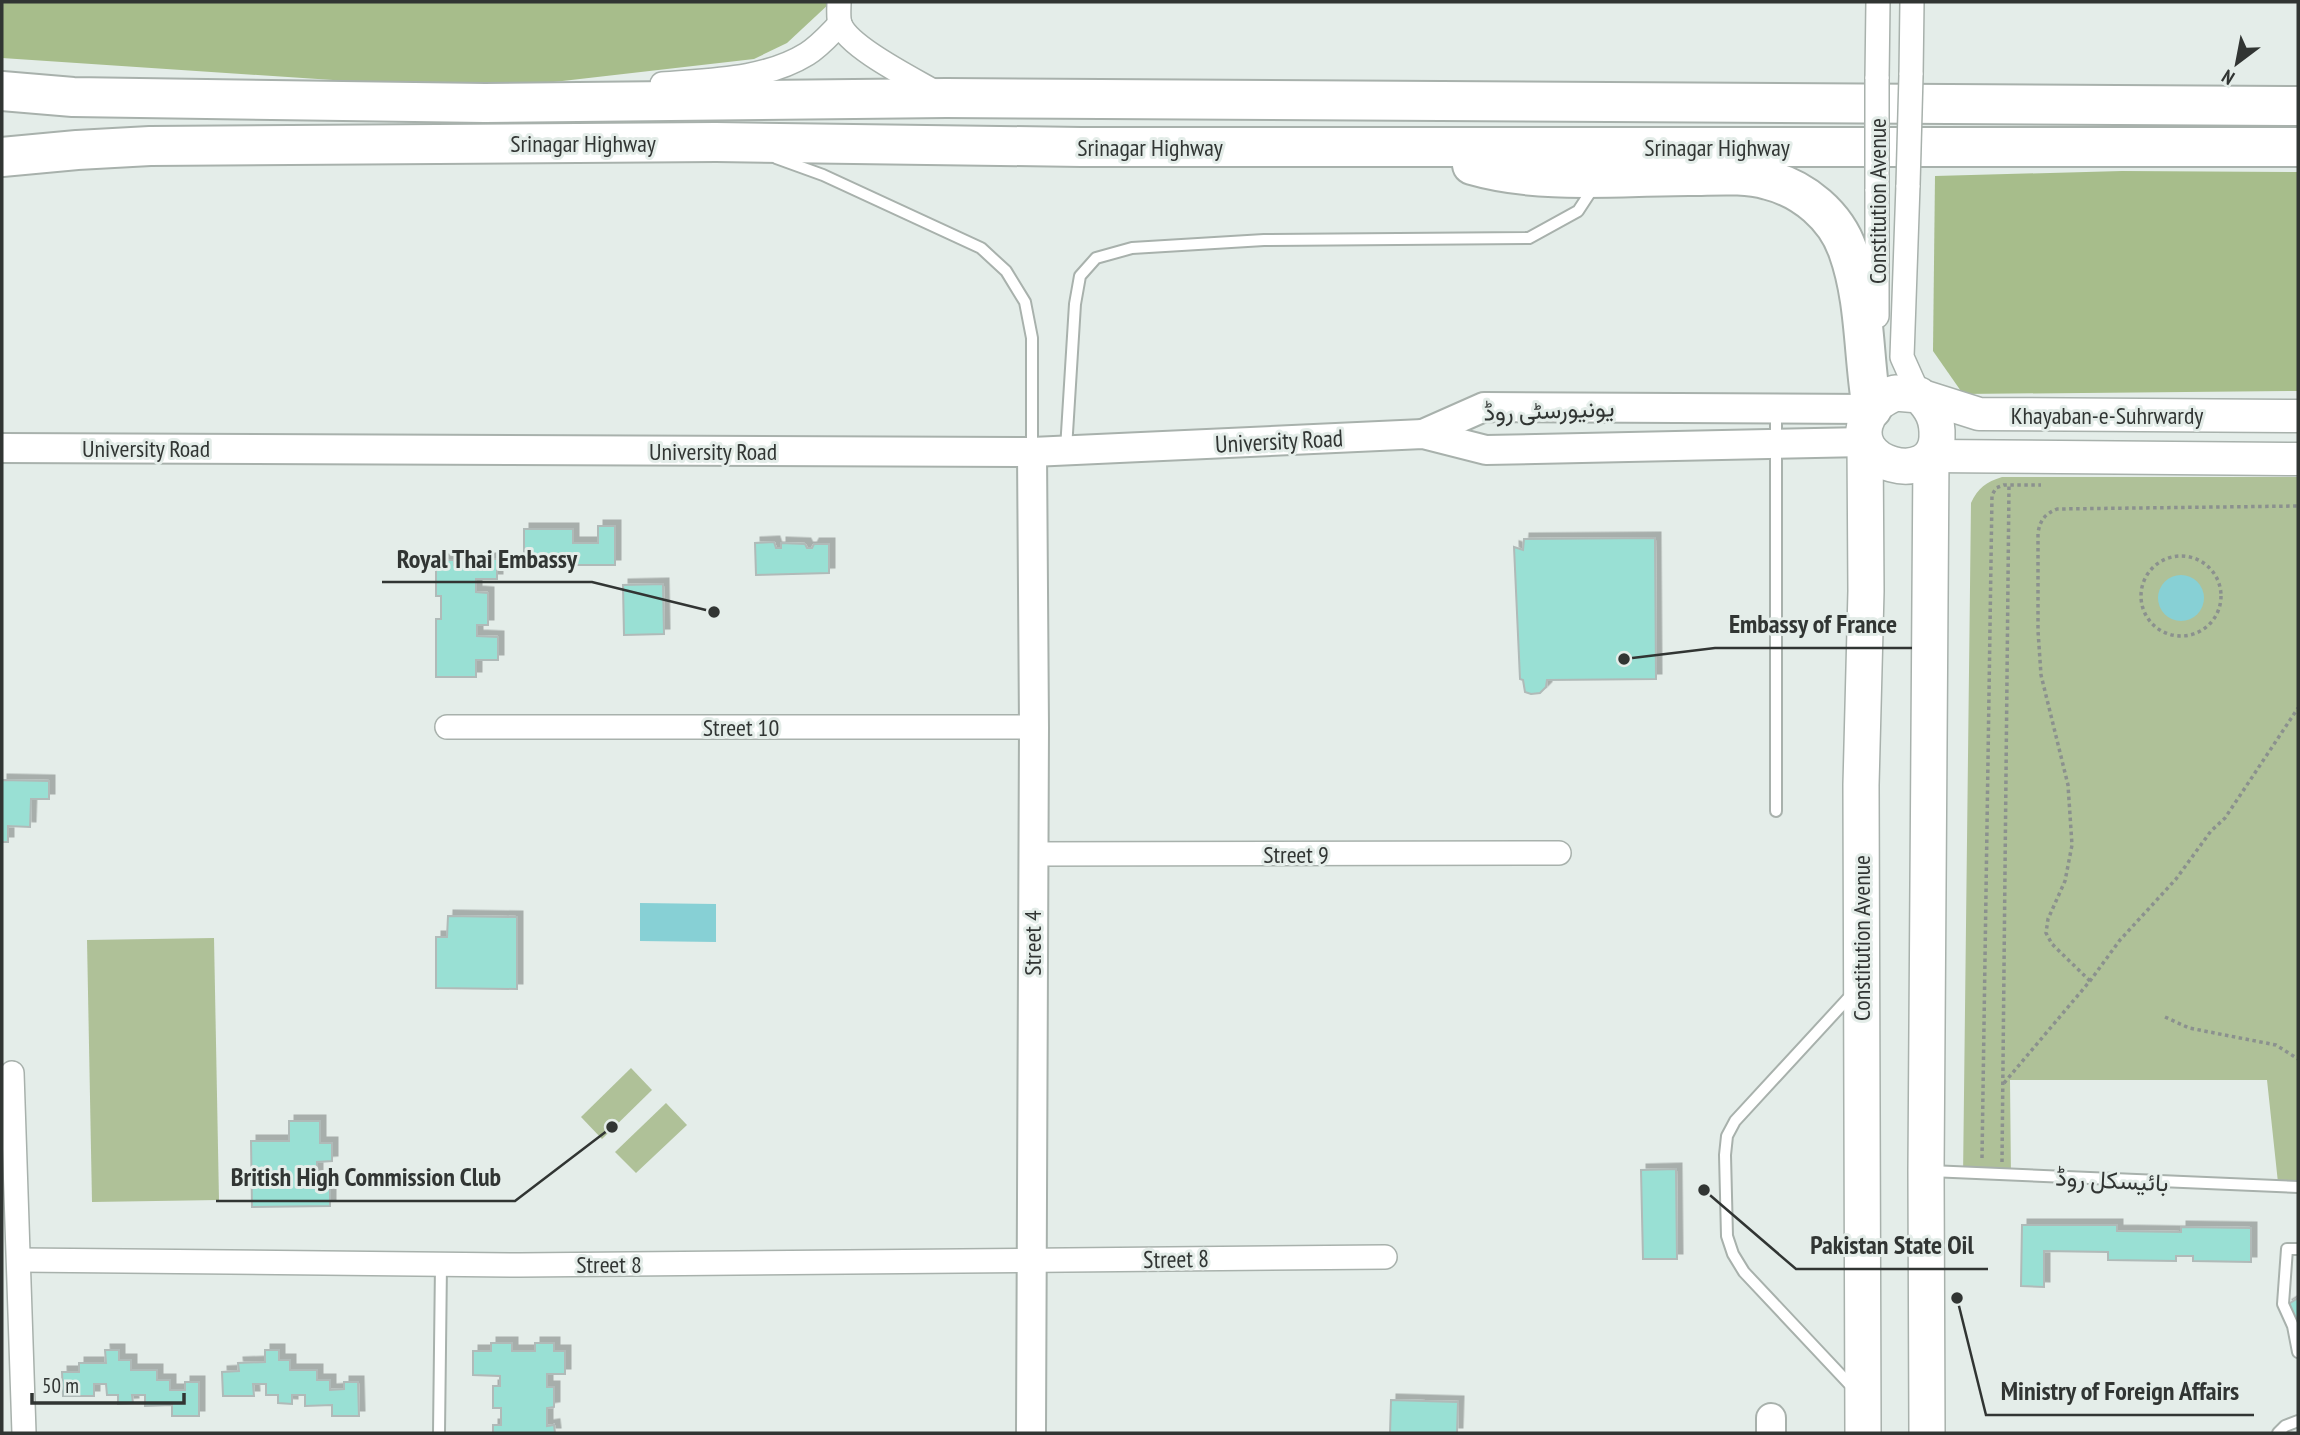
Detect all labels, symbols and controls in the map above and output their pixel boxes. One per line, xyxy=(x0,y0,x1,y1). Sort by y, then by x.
north arrow xyxy=(2202,28,2272,98)
text: N xyxy=(2217,65,2239,90)
street label: Constitution Avenue xyxy=(1862,118,1893,284)
street label: Srinagar Highway xyxy=(510,128,656,159)
street label: Srinagar Highway xyxy=(1077,132,1223,163)
street label: Srinagar Highway xyxy=(1644,132,1790,163)
street label: یونیورسٹی روڈ xyxy=(1483,392,1615,428)
street label: Khayaban-e-Suhrwardy xyxy=(2011,400,2203,431)
street label: University Road xyxy=(1214,422,1344,460)
street label: University Road xyxy=(82,433,210,464)
street label: University Road xyxy=(649,436,777,467)
callout: Royal Thai Embassy xyxy=(382,535,592,582)
text: Royal Thai Embassy xyxy=(397,542,578,575)
callout: Embassy of France xyxy=(1715,601,1912,648)
text: Embassy of France xyxy=(1729,607,1897,640)
street label: Street 10 xyxy=(703,712,779,743)
street label: Street 9 xyxy=(1263,839,1329,870)
street label: Constitution Avenue xyxy=(1846,855,1877,1021)
street label: Street 4 xyxy=(1017,910,1048,976)
callout: British High Commission Club xyxy=(216,1154,515,1201)
text: British High Commission Club xyxy=(231,1160,501,1193)
street label: بائیسکل روڈ xyxy=(2055,1162,2169,1198)
callout: Pakistan State Oil xyxy=(1796,1222,1988,1269)
text: Pakistan State Oil xyxy=(1810,1228,1974,1261)
street label: Street 8 xyxy=(1143,1243,1209,1275)
street label: Street 8 xyxy=(576,1249,642,1280)
scale bar xyxy=(32,1362,184,1406)
callout: Ministry of Foreign Affairs xyxy=(1986,1368,2254,1415)
text: 50 m xyxy=(42,1372,79,1399)
text: Ministry of Foreign Affairs xyxy=(2001,1374,2239,1407)

